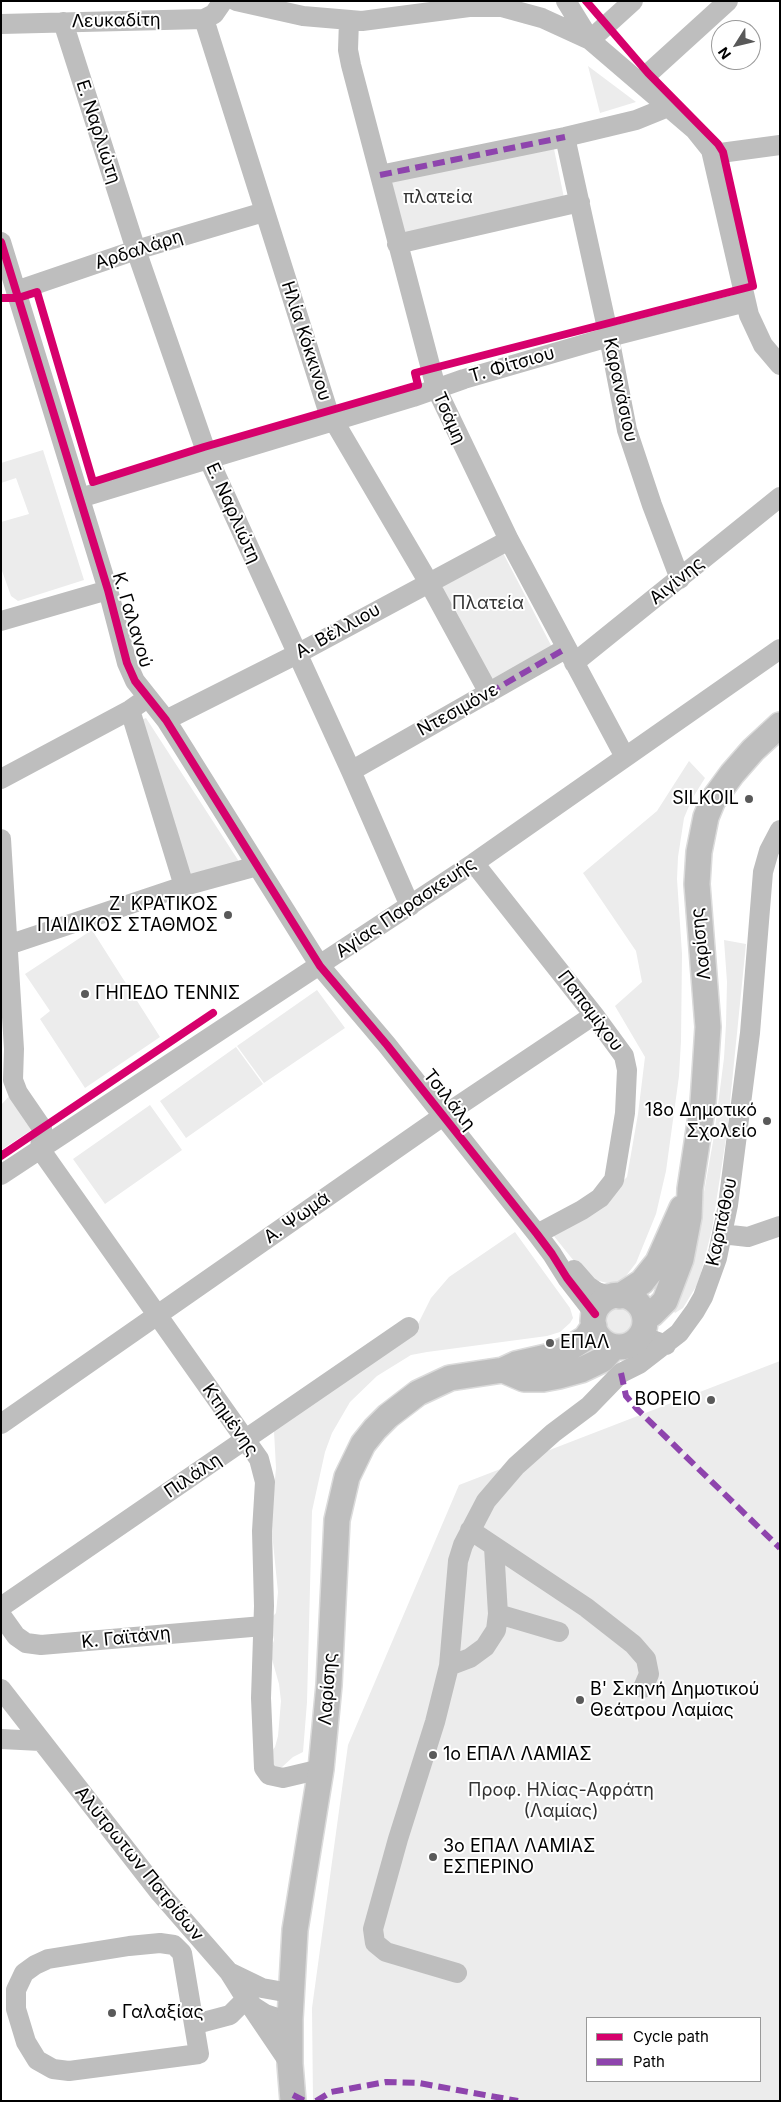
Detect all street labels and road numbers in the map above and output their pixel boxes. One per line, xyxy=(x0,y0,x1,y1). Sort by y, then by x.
street label: Λευκαδίτη xyxy=(71,9,161,33)
street label: Ε. Ναρλιώτη xyxy=(71,77,125,187)
street label: Αρδαλάρη xyxy=(92,226,186,274)
street label: Ηλία Κόκκινου xyxy=(276,278,336,404)
street label: Καρανάσιου xyxy=(598,336,642,444)
street label: Τ. Φίτσιου xyxy=(467,343,557,387)
street label: Τσάμη xyxy=(428,389,470,447)
street label: Ε. Ναρλιώτη xyxy=(201,459,265,567)
street label: Αιγίνης xyxy=(645,552,709,610)
street label: Κ. Γαλανού xyxy=(107,570,157,670)
street label: Α. Βέλλιου xyxy=(292,599,384,663)
street label: Ντεσιμόνε xyxy=(414,679,502,741)
street label: Αγίας Παρασκευής xyxy=(332,853,480,963)
street label: Λαρίσης xyxy=(686,907,716,981)
street label: Παπαμίχου xyxy=(553,966,627,1056)
street label: Τσιλάλη xyxy=(418,1065,480,1135)
street label: Καρπάθου xyxy=(702,1176,742,1268)
street label: Α. Ψωμά xyxy=(260,1188,334,1248)
street label: Κτημένης xyxy=(197,1380,263,1460)
street label: Πιλάλη xyxy=(160,1449,226,1503)
street label: Κ. Γαϊτάνη xyxy=(80,1623,172,1653)
street label: Λαρίσης xyxy=(315,1652,341,1726)
street label: Αλύτρωτων Πατρίδων xyxy=(70,1782,208,1946)

